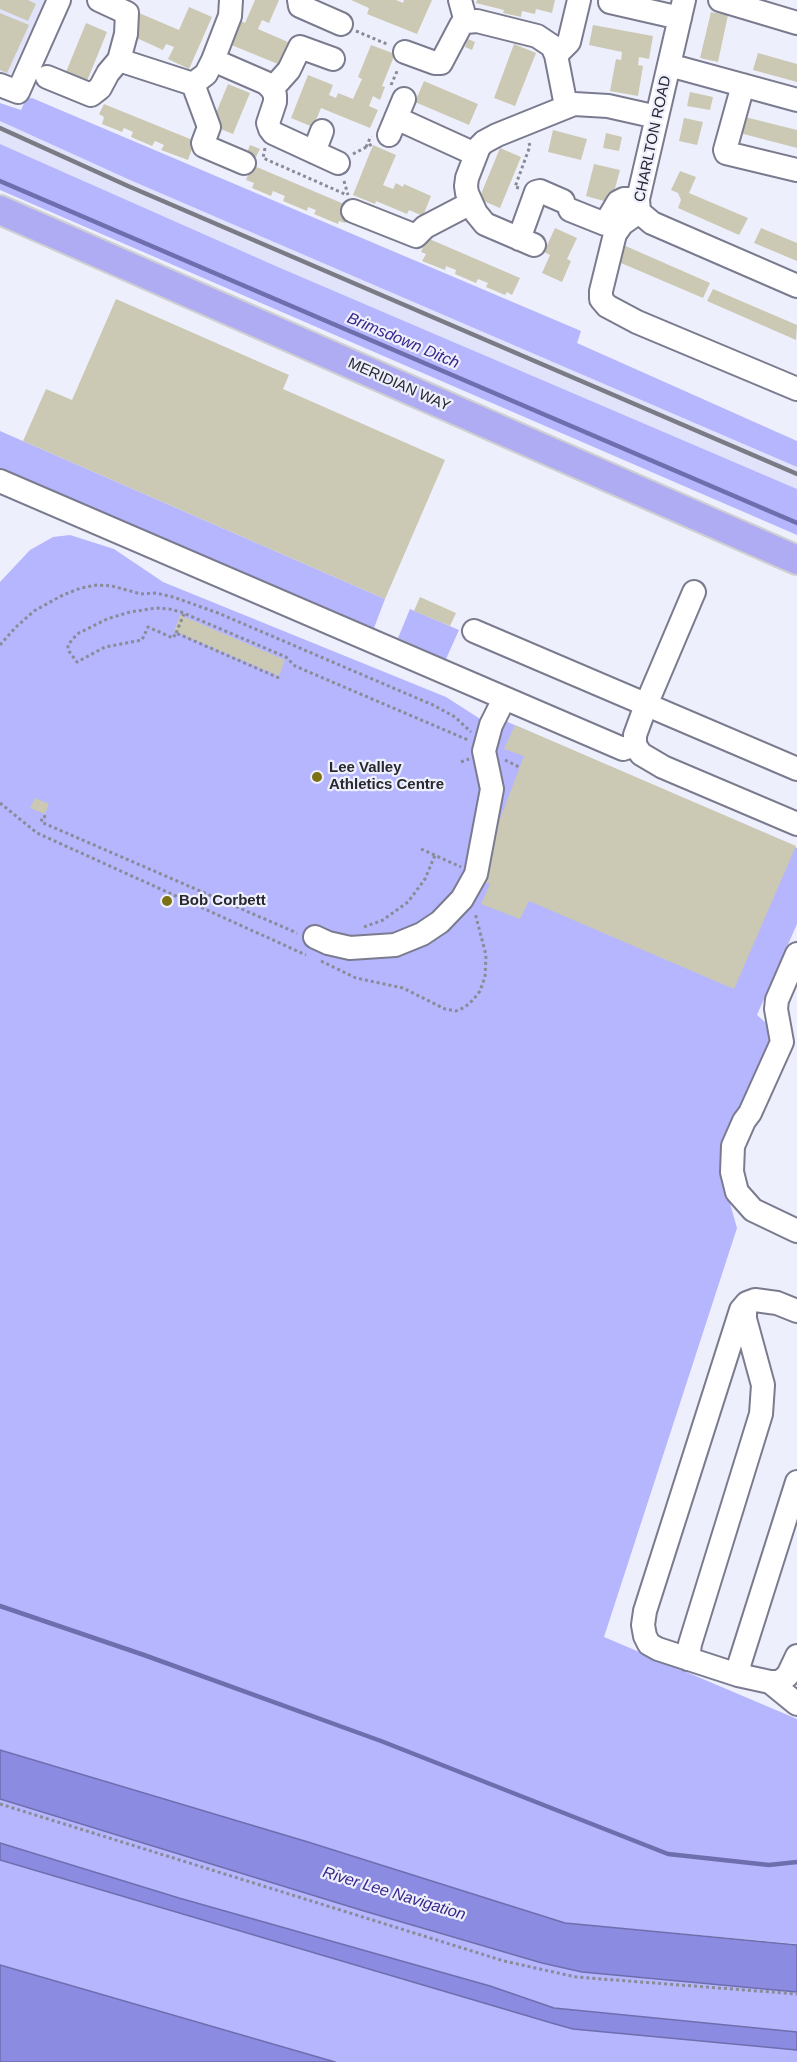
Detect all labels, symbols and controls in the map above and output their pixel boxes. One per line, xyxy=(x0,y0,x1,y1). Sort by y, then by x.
street label: CHARLTON ROAD xyxy=(631,74,675,204)
water label: Brimsdown Ditch xyxy=(344,309,462,373)
street label: MERIDIAN WAY xyxy=(345,354,453,416)
place label: Lee Valley Athletics Centre xyxy=(329,759,444,794)
marker: Lee Valley Athletics Centre xyxy=(310,770,324,784)
place label: Bob Corbett xyxy=(179,892,266,910)
marker: Bob Corbett xyxy=(160,894,174,908)
water label: River Lee Navigation xyxy=(320,1863,468,1925)

